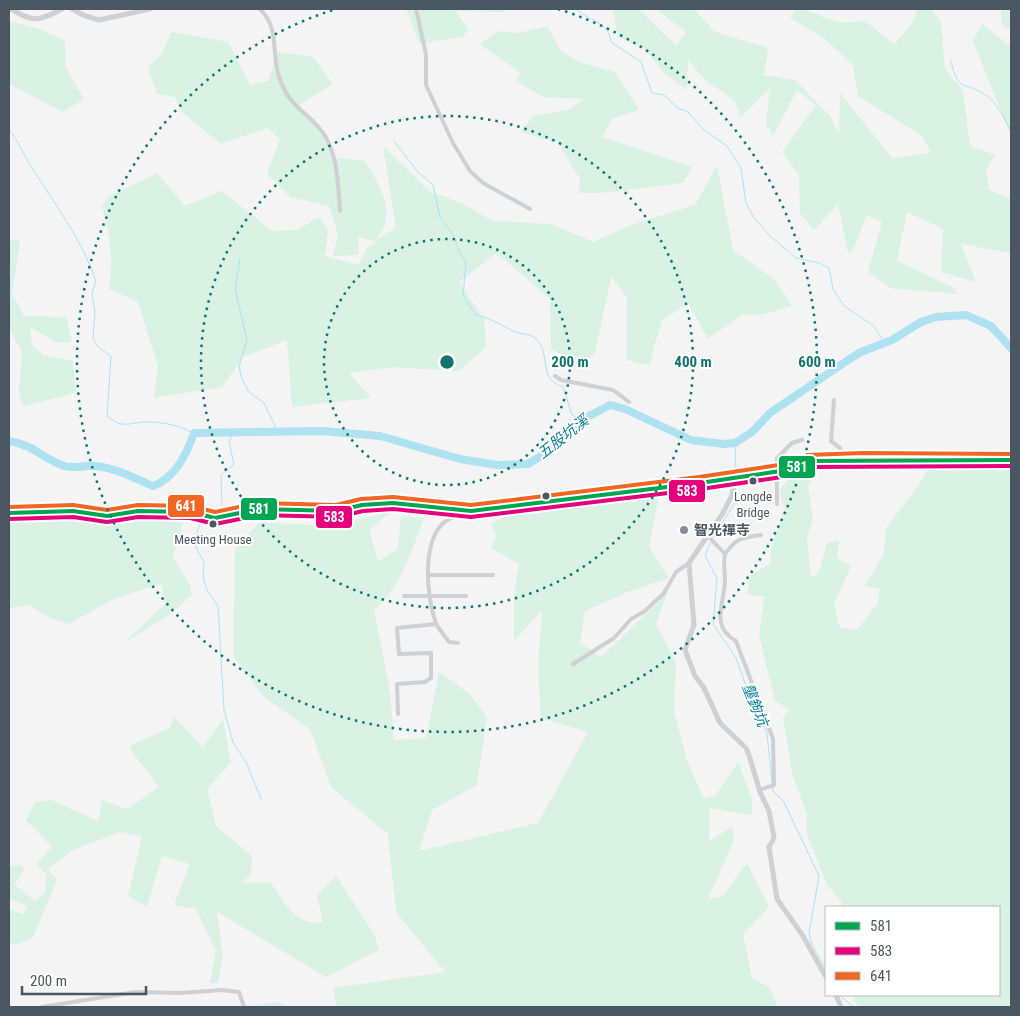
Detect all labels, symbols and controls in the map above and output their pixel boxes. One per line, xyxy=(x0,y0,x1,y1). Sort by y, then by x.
centre of rings xyxy=(438,353,456,371)
text: 200 m xyxy=(551,353,589,371)
text: 400 m xyxy=(674,353,712,371)
text: 600 m xyxy=(798,353,836,371)
water label: 五股坑溪 xyxy=(534,410,594,463)
line badge: 581 xyxy=(778,455,816,479)
text: 581 xyxy=(786,459,808,475)
marker: Longde Bridge xyxy=(748,476,758,486)
line badge: 583 xyxy=(668,479,706,503)
text: 583 xyxy=(676,483,698,499)
place label: Longde Bridge xyxy=(734,489,772,520)
unlabelled marker xyxy=(541,491,551,501)
line badge: 641 xyxy=(167,494,205,518)
line badge: 581 xyxy=(240,497,278,521)
text: 641 xyxy=(175,498,197,514)
text: 581 xyxy=(248,501,270,517)
line badge: 583 xyxy=(315,505,353,529)
text: 583 xyxy=(323,509,345,525)
marker: Meeting House xyxy=(208,519,218,529)
place label: 智光禪寺 xyxy=(694,522,750,538)
marker: 智光禪寺 xyxy=(678,524,690,536)
place label: Meeting House xyxy=(174,532,252,547)
water label: 壟鉤坑 xyxy=(738,681,773,731)
legend xyxy=(825,906,1000,996)
text: 581 xyxy=(870,917,892,935)
text: 583 xyxy=(870,942,892,960)
scale bar xyxy=(22,964,146,996)
text: 641 xyxy=(870,967,892,985)
text: 200 m xyxy=(30,972,67,990)

